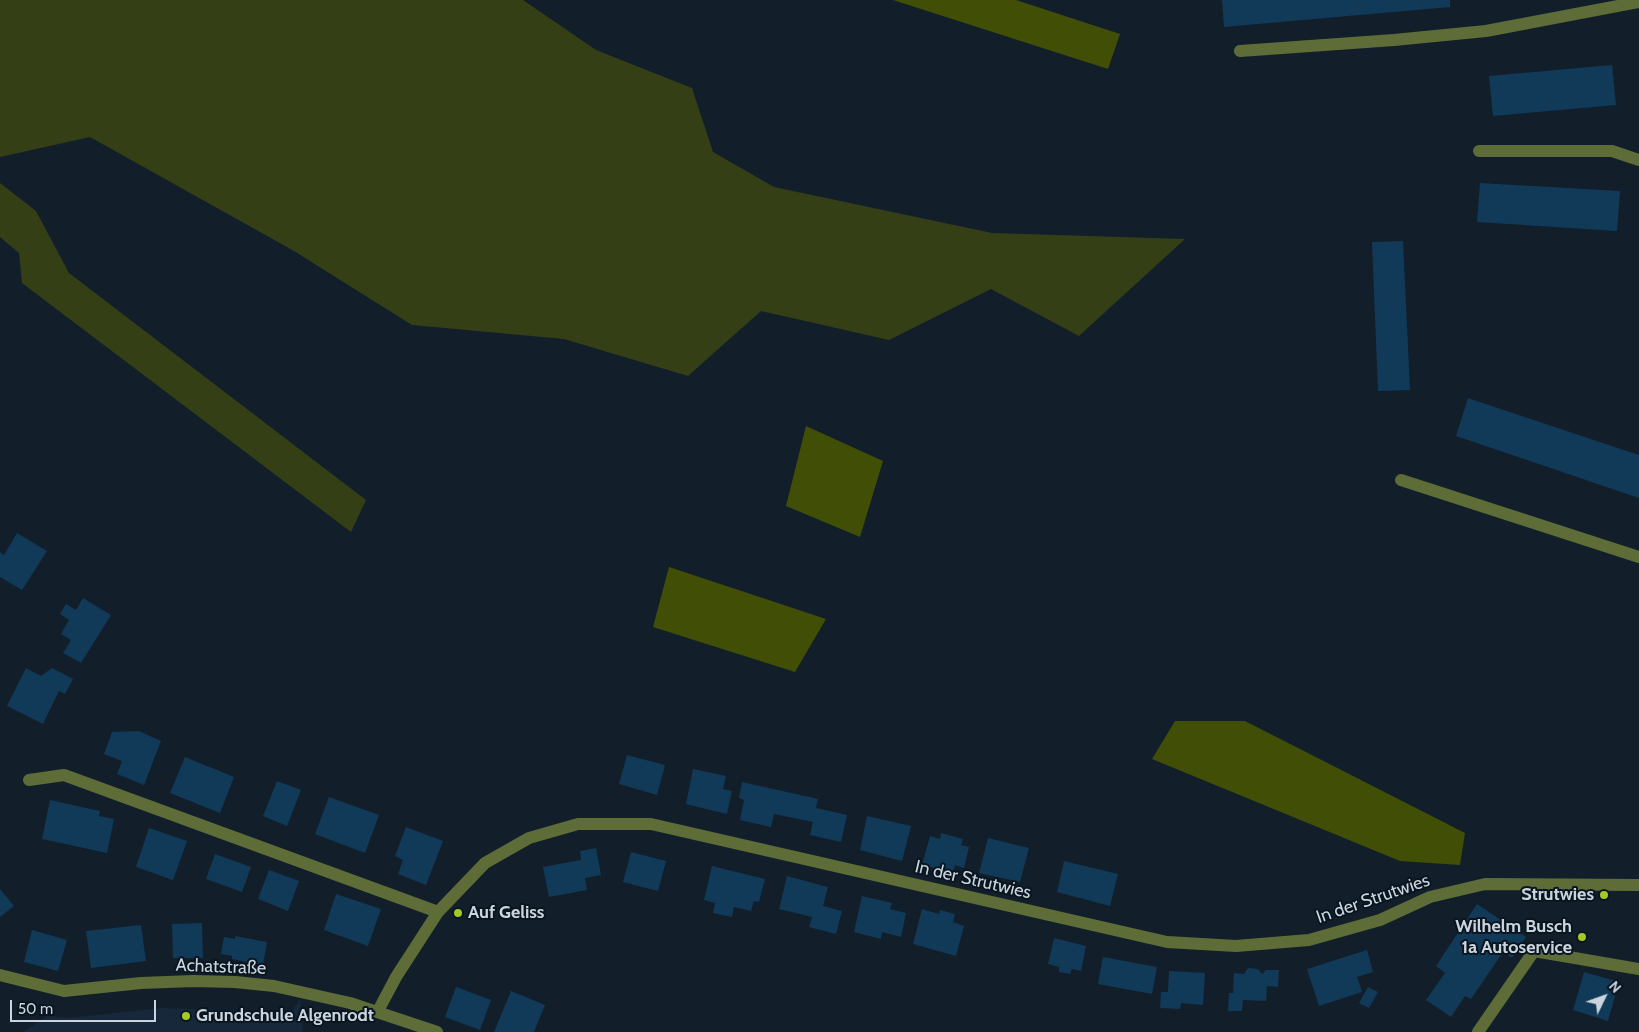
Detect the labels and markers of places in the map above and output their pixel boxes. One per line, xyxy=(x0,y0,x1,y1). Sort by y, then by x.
place label: Strutwies xyxy=(1521,884,1594,906)
marker: Strutwies xyxy=(1598,889,1610,901)
place label: Auf Geliss xyxy=(468,902,544,924)
marker: Auf Geliss xyxy=(452,907,464,919)
place label: Wilhelm Busch 1a Autoservice xyxy=(1455,916,1572,959)
marker: Wilhelm Busch 1a Autoservice xyxy=(1576,931,1588,943)
place label: Grundschule Algenrodt xyxy=(196,1005,374,1027)
marker: Grundschule Algenrodt xyxy=(180,1010,192,1022)

